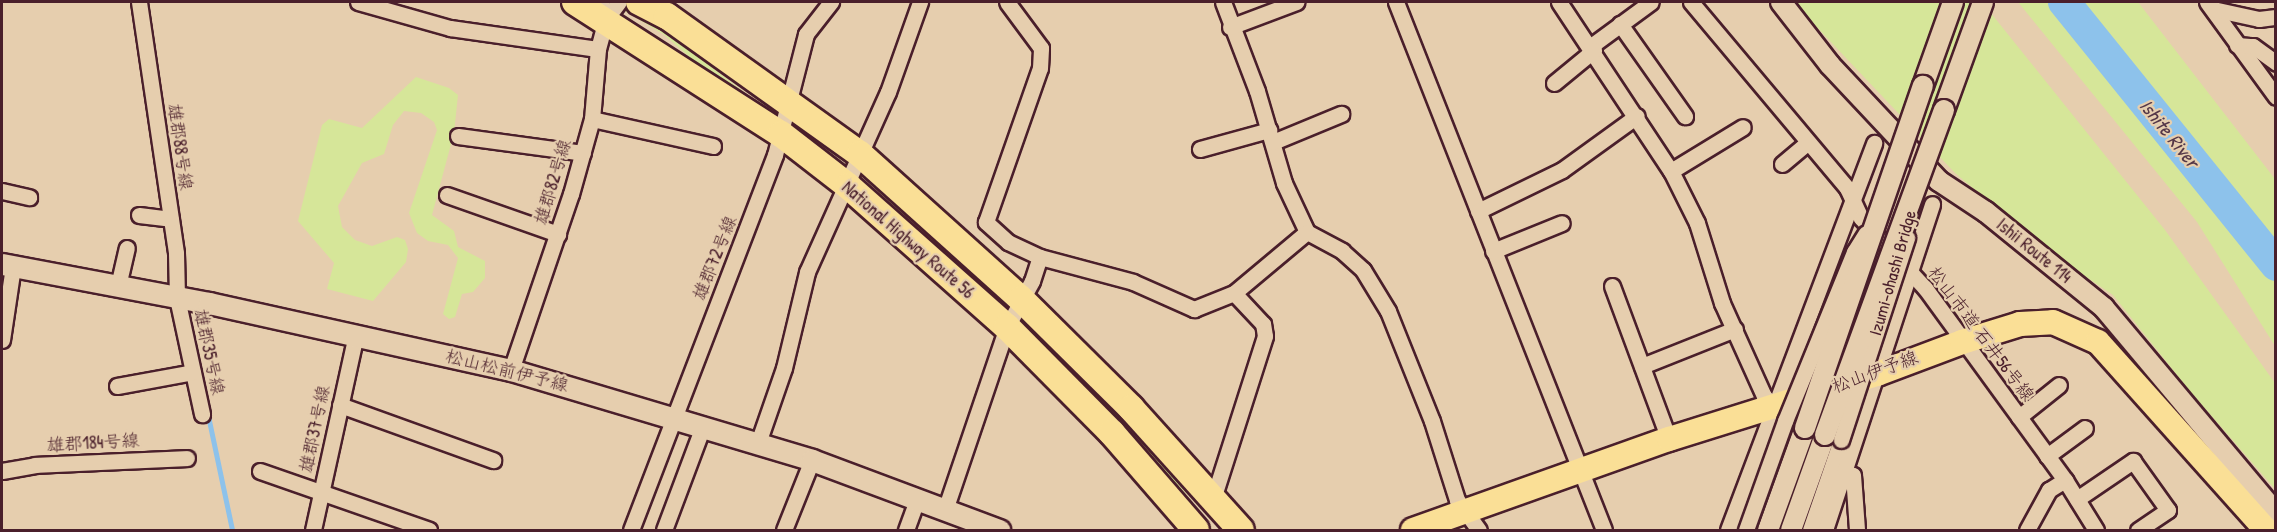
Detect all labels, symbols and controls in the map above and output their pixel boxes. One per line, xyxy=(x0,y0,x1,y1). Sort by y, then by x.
water label: Ishite River xyxy=(2135,94,2205,172)
street label: 雄郡88号線 xyxy=(163,102,197,192)
street label: 雄郡82号線 xyxy=(530,137,576,227)
street label: National Highway Route 56 xyxy=(837,177,979,303)
street label: Izumi-ohashi Bridge xyxy=(1865,208,1921,338)
street label: 雄郡72号線 xyxy=(688,213,742,303)
street label: Ishii Route 114 xyxy=(1992,214,2076,288)
street label: 松山市道 石井56号線 xyxy=(1923,262,2039,406)
street label: 雄郡35号線 xyxy=(189,307,229,397)
street label: 松山松前伊予線 xyxy=(443,345,571,397)
street label: 松山伊予線 xyxy=(1829,346,1921,398)
street label: 雄郡37号線 xyxy=(295,383,335,475)
street label: 雄郡184号線 xyxy=(46,430,140,456)

